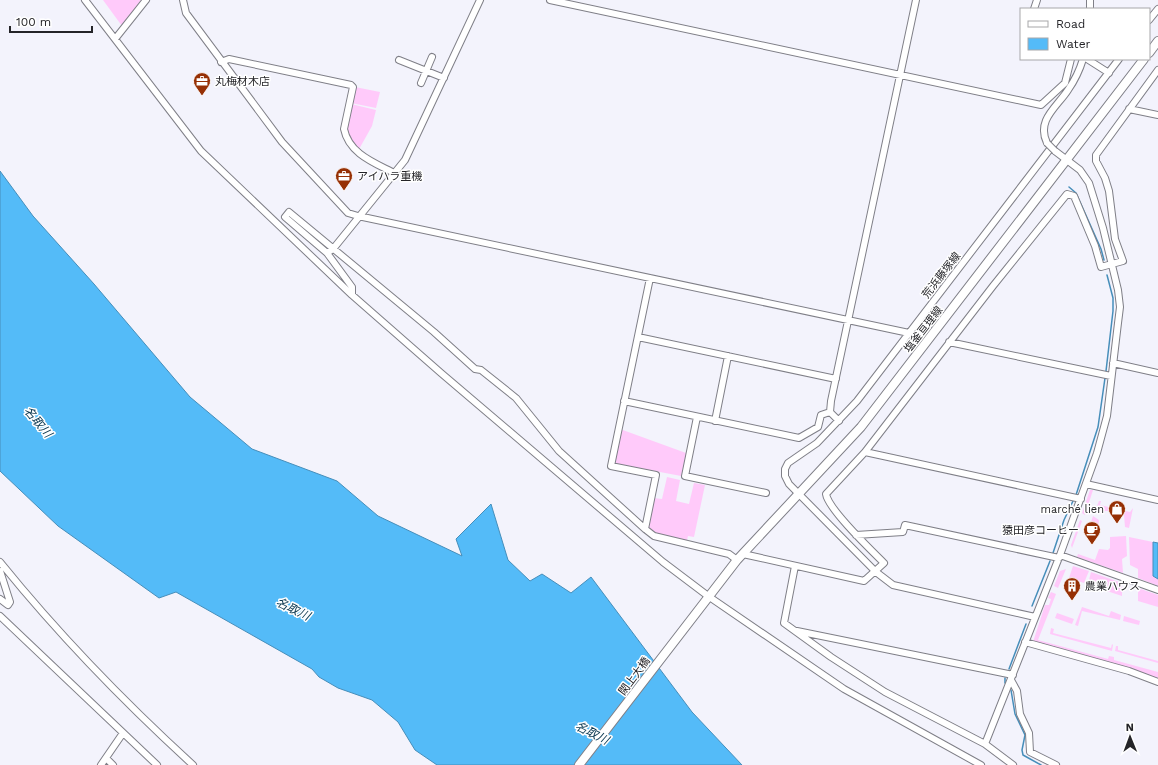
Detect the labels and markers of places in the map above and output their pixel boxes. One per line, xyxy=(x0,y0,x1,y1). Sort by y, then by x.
office icon: 丸梅材木店 xyxy=(192,71,212,96)
place label: 丸梅材木店 xyxy=(215,75,270,88)
office icon: アイハラ重機 xyxy=(334,166,354,191)
place label: アイハラ重機 xyxy=(357,170,422,183)
shop icon: marché lien xyxy=(1107,499,1127,524)
place label: marché lien xyxy=(1040,503,1104,516)
cafe icon: 猿田彦コーヒー xyxy=(1082,520,1102,545)
place label: 猿田彦コーヒー xyxy=(1002,524,1079,537)
building icon: 農業ハウス xyxy=(1062,576,1082,601)
place label: 農業ハウス xyxy=(1085,580,1140,593)

